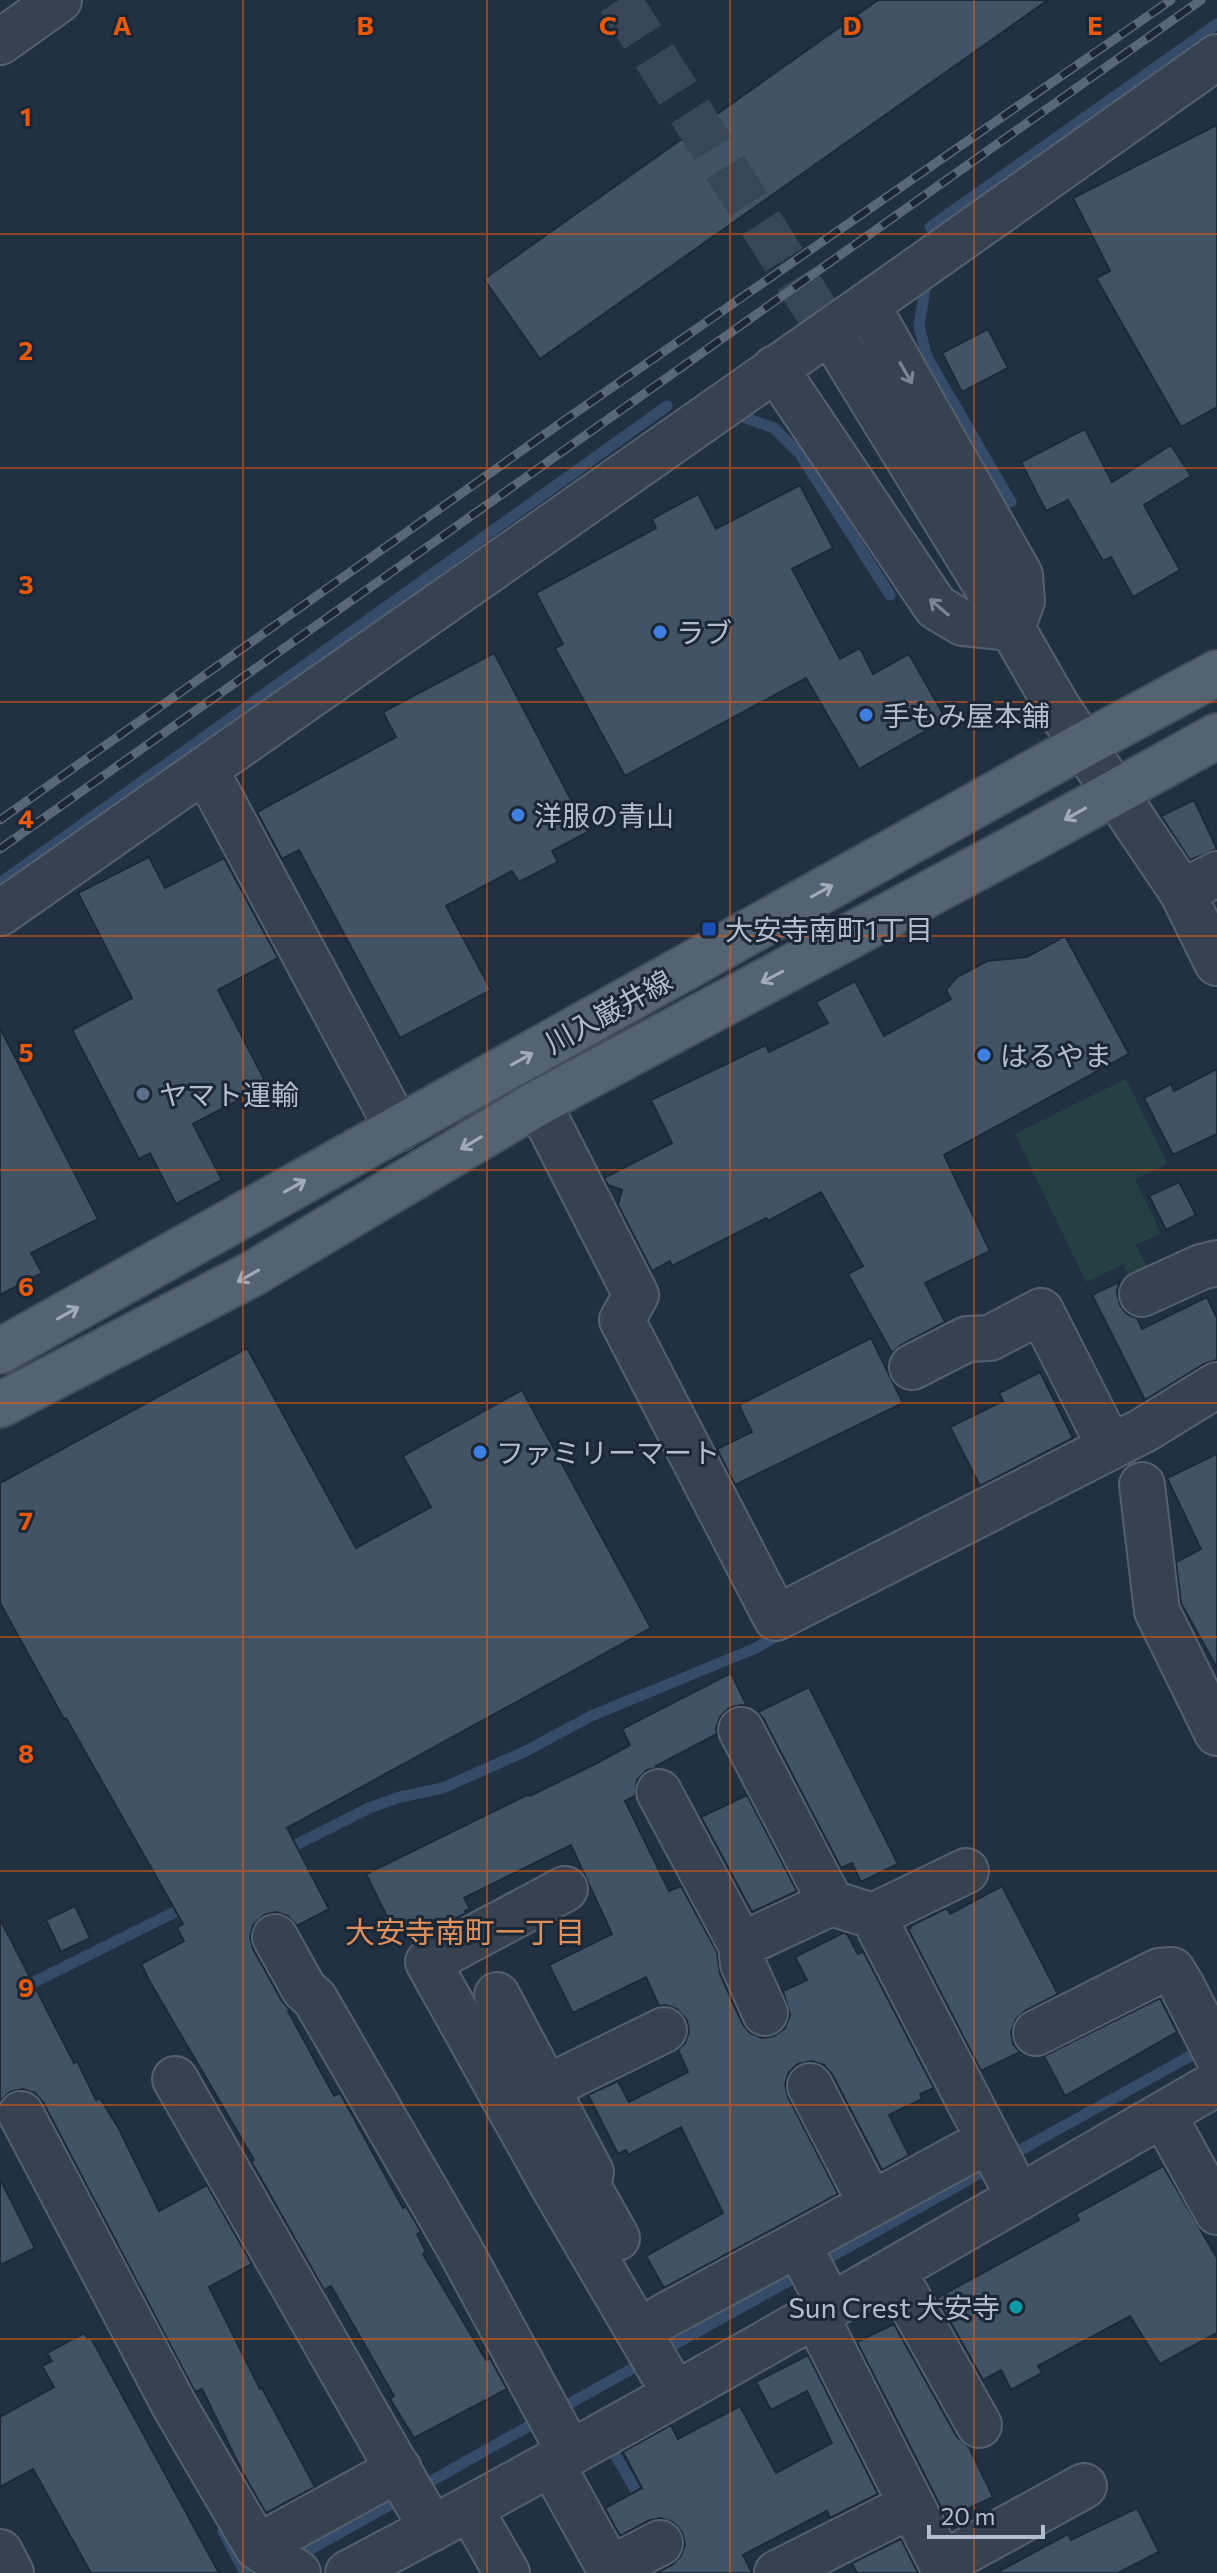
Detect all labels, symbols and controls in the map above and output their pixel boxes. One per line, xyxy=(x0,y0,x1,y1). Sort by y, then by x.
text: A xyxy=(113,9,132,40)
text: B xyxy=(356,9,374,40)
text: C xyxy=(599,9,617,40)
text: D xyxy=(842,9,862,40)
text: E xyxy=(1087,9,1103,40)
text: 1 xyxy=(20,100,32,131)
text: 2 xyxy=(19,334,33,365)
one-way arrow xyxy=(898,361,914,384)
text: 3 xyxy=(18,568,34,599)
one-way arrow xyxy=(929,598,950,616)
place label: ラブ xyxy=(676,615,732,649)
marker: ラブ xyxy=(651,623,669,641)
place label: 手もみ屋本舗 xyxy=(882,698,1050,732)
marker: 手もみ屋本舗 xyxy=(857,706,875,724)
place label: 洋服の青山 xyxy=(534,798,674,832)
text: 4 xyxy=(18,802,34,833)
marker: 洋服の青山 xyxy=(509,806,527,824)
one-way arrow xyxy=(1064,806,1087,822)
one-way arrow xyxy=(810,883,833,899)
place label: 大安寺南町1丁目 xyxy=(725,912,933,946)
marker: 大安寺南町1丁目 xyxy=(700,920,718,938)
street label: 川入巌井線 xyxy=(539,962,677,1060)
one-way arrow xyxy=(761,970,785,986)
text: 5 xyxy=(18,1036,34,1067)
place label: はるやま xyxy=(1000,1038,1112,1072)
marker: はるやま xyxy=(975,1046,993,1064)
one-way arrow xyxy=(509,1051,533,1066)
place label: ヤマト運輸 xyxy=(159,1077,299,1111)
marker: ヤマト運輸 xyxy=(134,1085,152,1103)
one-way arrow xyxy=(460,1135,483,1151)
one-way arrow xyxy=(283,1178,306,1194)
one-way arrow xyxy=(236,1269,260,1284)
text: 6 xyxy=(18,1270,34,1301)
one-way arrow xyxy=(56,1305,79,1321)
place label: ファミリーマート xyxy=(496,1435,720,1469)
marker: ファミリーマート xyxy=(471,1443,489,1461)
text: 7 xyxy=(19,1504,33,1535)
text: 8 xyxy=(18,1737,34,1768)
district label: 大安寺南町一丁目 xyxy=(345,1912,585,1949)
text: 9 xyxy=(18,1971,34,2002)
place label: Sun Crest 大安寺 xyxy=(788,2290,1000,2324)
marker: Sun Crest 大安寺 xyxy=(1007,2298,1025,2316)
scale bar xyxy=(929,2489,1043,2539)
text: 20 m xyxy=(941,2501,995,2530)

